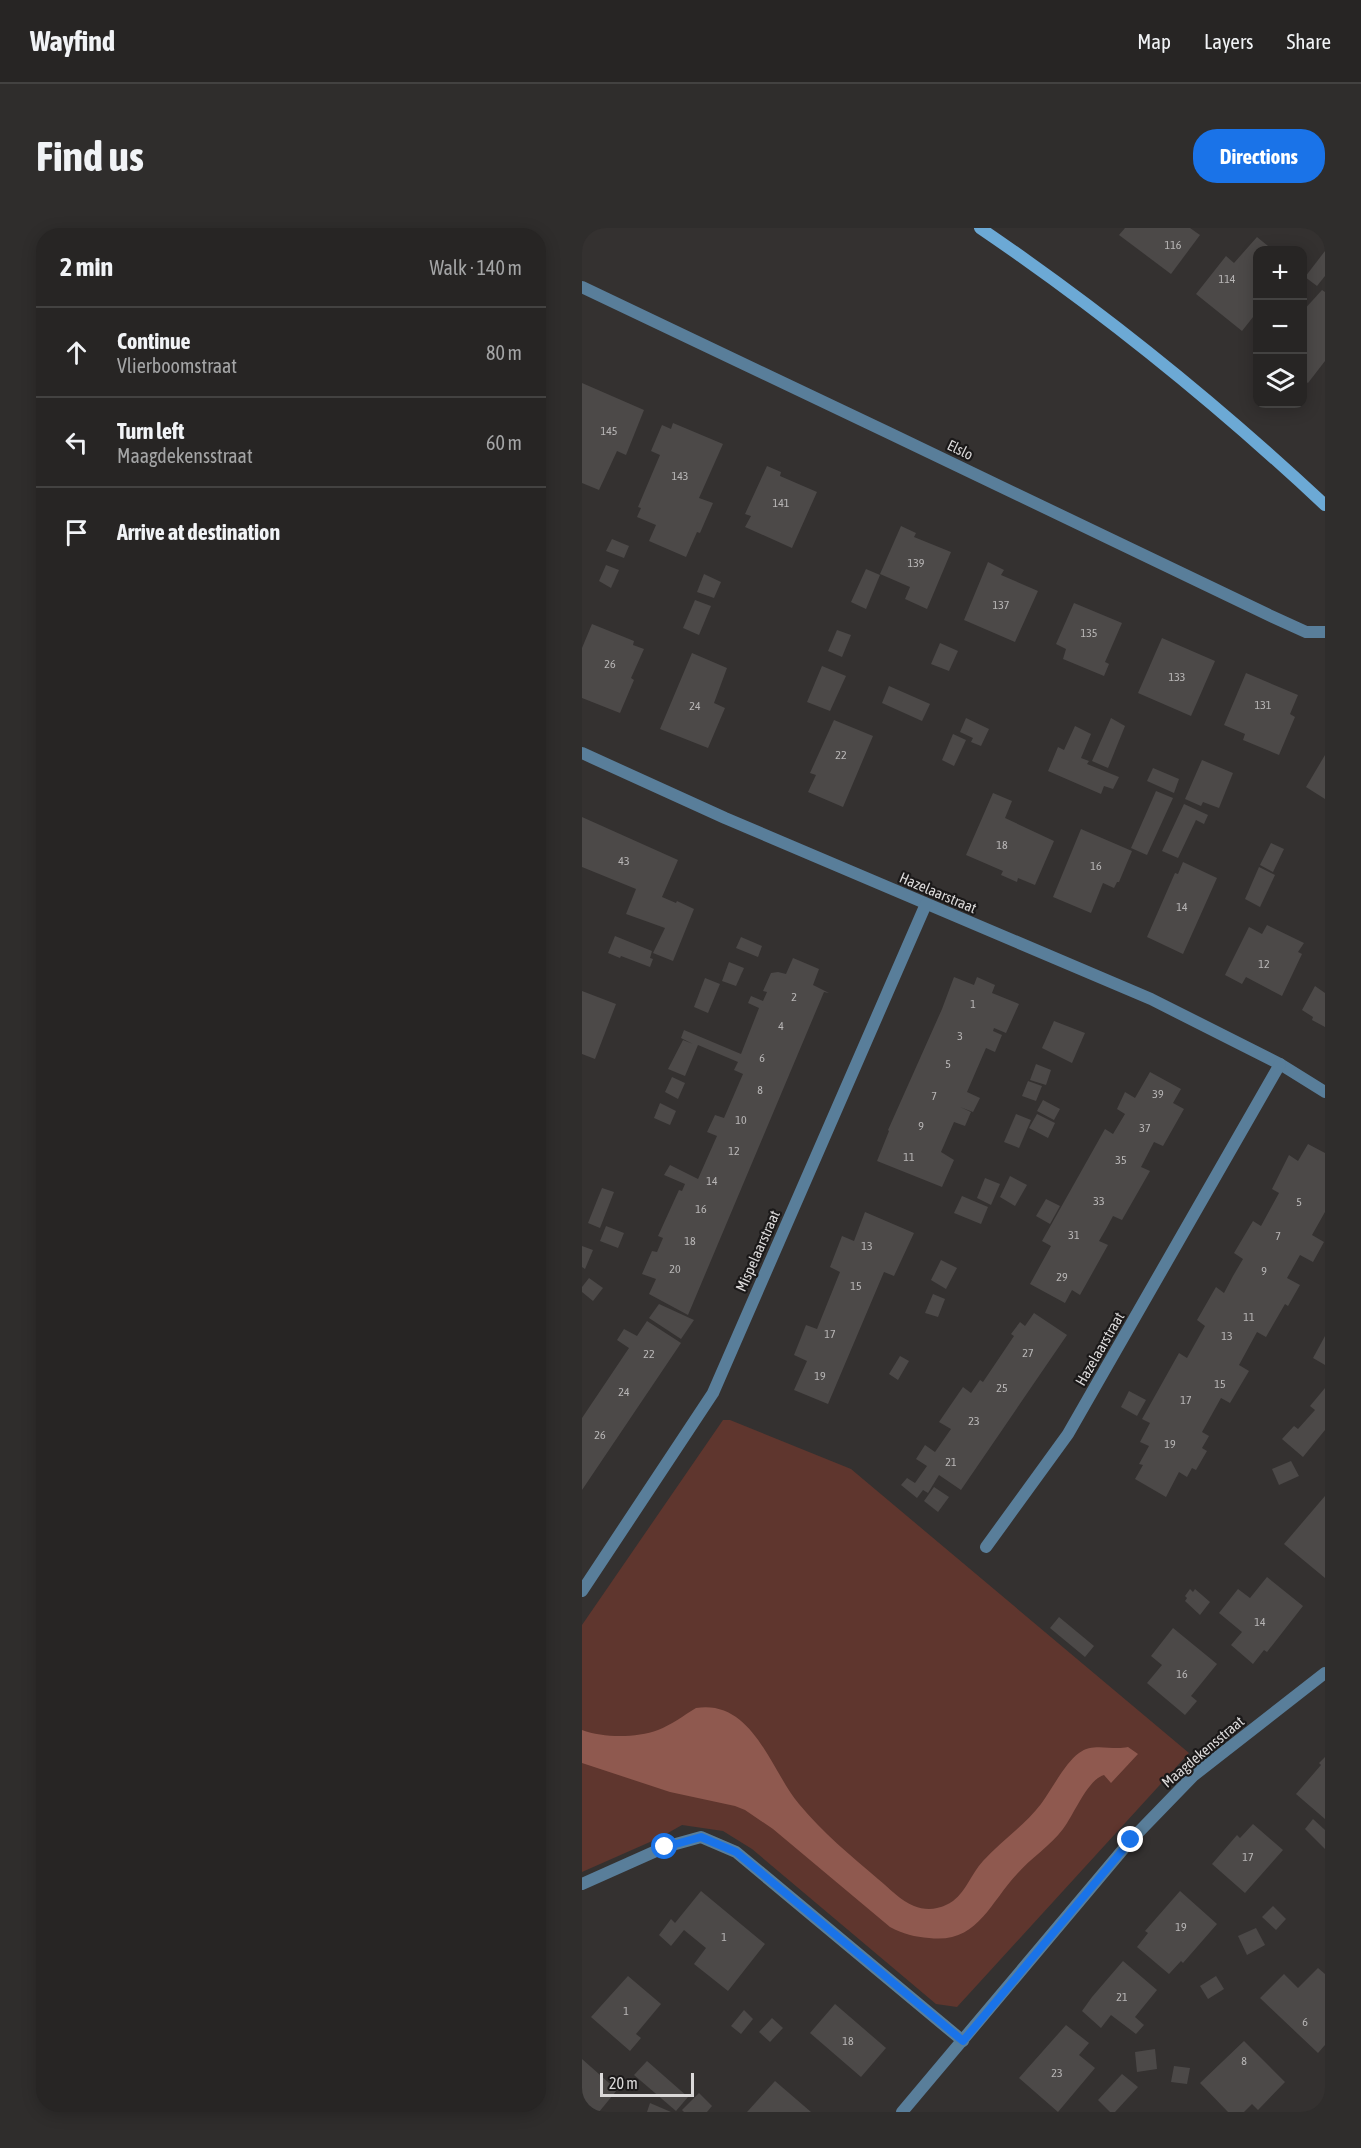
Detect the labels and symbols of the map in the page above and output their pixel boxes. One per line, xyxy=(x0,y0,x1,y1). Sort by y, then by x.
house number: 116 xyxy=(1165,238,1182,252)
house number: 114 xyxy=(1219,272,1236,286)
house number: 145 xyxy=(601,424,617,438)
street label: Elslo xyxy=(945,436,976,463)
house number: 143 xyxy=(672,469,688,483)
house number: 141 xyxy=(773,496,790,510)
house number: 139 xyxy=(908,556,925,570)
house number: 137 xyxy=(993,598,1010,612)
house number: 135 xyxy=(1081,626,1097,640)
house number: 26 xyxy=(604,657,616,671)
house number: 133 xyxy=(1169,670,1185,684)
house number: 131 xyxy=(1255,698,1272,712)
house number: 24 xyxy=(689,699,701,713)
house number: 22 xyxy=(835,748,847,762)
house number: 18 xyxy=(996,838,1008,852)
house number: 43 xyxy=(618,854,630,868)
house number: 16 xyxy=(1090,859,1102,873)
street label: Hazelaarstraat xyxy=(897,869,979,916)
house number: 14 xyxy=(1176,900,1188,914)
house number: 12 xyxy=(1258,957,1270,971)
house number: 2 xyxy=(791,990,797,1004)
house number: 1 xyxy=(970,997,976,1011)
house number: 4 xyxy=(778,1019,784,1033)
house number: 3 xyxy=(957,1029,963,1043)
house number: 6 xyxy=(759,1051,765,1065)
house number: 5 xyxy=(945,1057,951,1071)
house number: 8 xyxy=(757,1083,763,1097)
house number: 39 xyxy=(1152,1087,1164,1101)
house number: 7 xyxy=(931,1089,937,1103)
house number: 10 xyxy=(735,1113,747,1127)
house number: 9 xyxy=(918,1119,924,1133)
house number: 37 xyxy=(1139,1121,1151,1135)
house number: 12 xyxy=(728,1144,740,1158)
house number: 11 xyxy=(903,1150,915,1164)
house number: 35 xyxy=(1115,1153,1127,1167)
house number: 14 xyxy=(706,1174,718,1188)
house number: 33 xyxy=(1093,1194,1105,1208)
house number: 5 xyxy=(1296,1195,1302,1209)
house number: 16 xyxy=(695,1202,707,1216)
street label: Mispelaarstraat xyxy=(732,1208,783,1294)
house number: 31 xyxy=(1068,1228,1080,1242)
house number: 7 xyxy=(1275,1229,1281,1243)
house number: 18 xyxy=(684,1234,696,1248)
house number: 13 xyxy=(861,1239,873,1253)
house number: 20 xyxy=(669,1262,681,1276)
house number: 9 xyxy=(1261,1264,1267,1278)
house number: 29 xyxy=(1056,1270,1068,1284)
house number: 15 xyxy=(850,1279,862,1293)
street label: Hazelaarstraat xyxy=(1072,1309,1127,1389)
house number: 11 xyxy=(1243,1310,1255,1324)
house number: 17 xyxy=(824,1327,836,1341)
house number: 13 xyxy=(1221,1329,1233,1343)
house number: 27 xyxy=(1022,1346,1034,1360)
house number: 22 xyxy=(643,1347,655,1361)
house number: 19 xyxy=(814,1369,826,1383)
house number: 15 xyxy=(1214,1377,1226,1391)
house number: 25 xyxy=(996,1381,1008,1395)
house number: 24 xyxy=(618,1385,630,1399)
house number: 17 xyxy=(1180,1393,1192,1407)
house number: 23 xyxy=(968,1414,980,1428)
house number: 26 xyxy=(594,1428,606,1442)
house number: 19 xyxy=(1164,1437,1176,1451)
house number: 21 xyxy=(945,1455,957,1469)
house number: 14 xyxy=(1254,1615,1266,1629)
house number: 16 xyxy=(1176,1667,1188,1681)
street label: Maagdekensstraat xyxy=(1158,1712,1247,1791)
route end xyxy=(1117,1826,1143,1852)
route start xyxy=(651,1833,677,1859)
house number: 17 xyxy=(1242,1850,1254,1864)
house number: 19 xyxy=(1175,1920,1187,1934)
house number: 1 xyxy=(721,1930,727,1944)
house number: 21 xyxy=(1116,1990,1128,2004)
house number: 1 xyxy=(623,2004,629,2018)
house number: 6 xyxy=(1302,2015,1308,2029)
house number: 18 xyxy=(842,2034,854,2048)
house number: 8 xyxy=(1241,2054,1247,2068)
house number: 23 xyxy=(1051,2066,1063,2080)
scale bar xyxy=(600,2070,694,2098)

